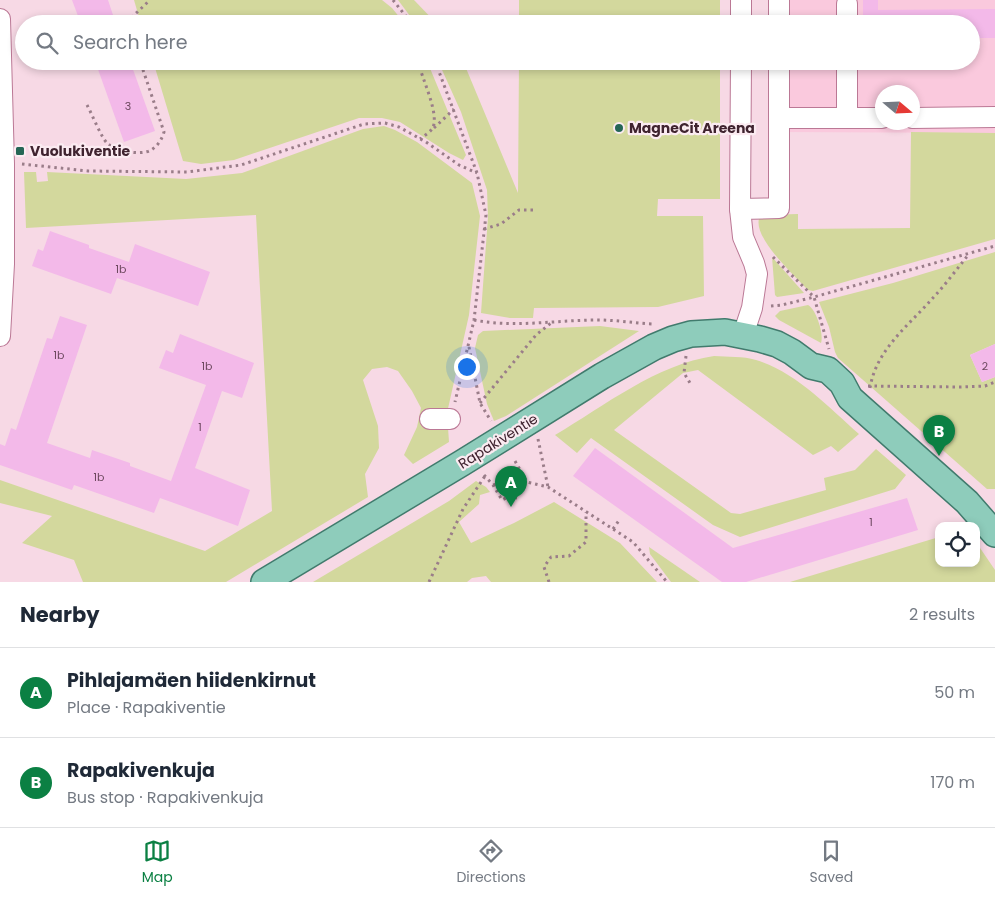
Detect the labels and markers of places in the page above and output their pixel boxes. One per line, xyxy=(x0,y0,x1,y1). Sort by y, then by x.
place label: MagneCit Areena xyxy=(629,118,755,138)
marker: MagneCit Areena xyxy=(613,122,625,134)
place label: Vuolukiventie xyxy=(30,141,131,161)
marker: Vuolukiventie xyxy=(14,145,26,157)
pin: B xyxy=(923,415,955,456)
pin: A xyxy=(495,466,527,507)

